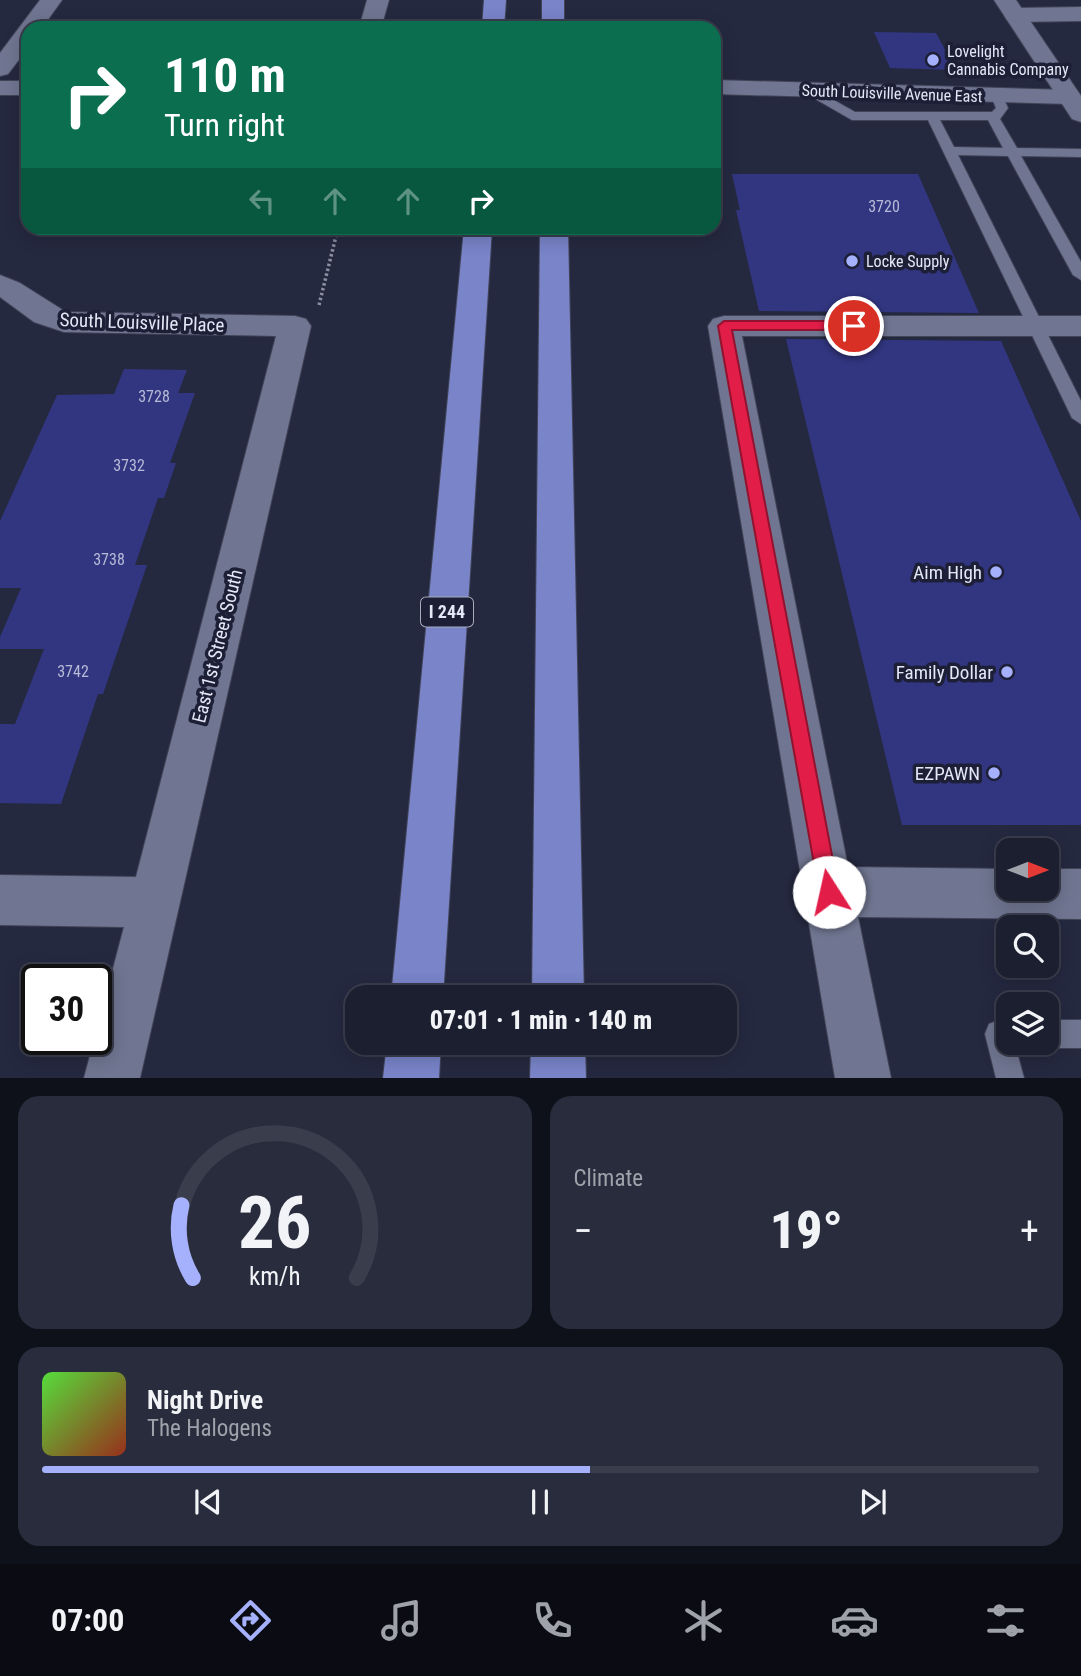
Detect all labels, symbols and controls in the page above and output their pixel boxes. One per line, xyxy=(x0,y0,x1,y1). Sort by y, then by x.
place label: Lovelight Cannabis Company xyxy=(947,42,1069,79)
text: 110 m xyxy=(164,47,286,104)
icon: right xyxy=(49,49,140,140)
marker: Lovelight Cannabis Company xyxy=(925,52,941,68)
street label: South Louisville Avenue East xyxy=(801,81,983,106)
text: Turn right xyxy=(164,106,285,144)
icon: left xyxy=(243,182,281,220)
icon: ahead xyxy=(316,182,354,220)
icon: ahead xyxy=(389,182,427,220)
icon: right xyxy=(462,182,500,220)
house number: 3720 xyxy=(868,197,900,216)
place label: Locke Supply xyxy=(866,252,950,271)
marker: Locke Supply xyxy=(844,253,860,269)
pin xyxy=(824,296,884,356)
icon: arrive xyxy=(835,307,873,345)
street label: South Louisville Place xyxy=(59,308,225,337)
house number: 3728 xyxy=(138,387,170,406)
house number: 3732 xyxy=(113,456,145,475)
house number: 3738 xyxy=(93,550,125,569)
place label: Aim High xyxy=(913,561,982,584)
marker: Aim High xyxy=(988,564,1004,580)
street label: East 1st Street South xyxy=(187,567,248,725)
road number: I 244 xyxy=(421,598,473,626)
place label: Family Dollar xyxy=(896,661,993,684)
house number: 3742 xyxy=(57,662,89,681)
marker: Family Dollar xyxy=(999,664,1015,680)
place label: EZPAWN xyxy=(915,762,980,785)
marker: EZPAWN xyxy=(986,765,1002,781)
north arrow xyxy=(996,838,1059,901)
map controls xyxy=(996,838,1059,1055)
position arrow xyxy=(792,855,866,929)
button: search xyxy=(996,915,1059,978)
speed limit sign: 30 xyxy=(21,964,112,1055)
button: layers xyxy=(996,992,1059,1055)
text: 07:01 · 1 min · 140 m xyxy=(430,1005,652,1035)
text: Climate xyxy=(574,1165,643,1192)
text: 26 xyxy=(238,1181,312,1267)
text: 19° xyxy=(770,1200,843,1261)
text: − xyxy=(574,1209,593,1253)
text: + xyxy=(1020,1209,1039,1253)
text: km/h xyxy=(249,1262,300,1291)
text: Night Drive xyxy=(147,1385,263,1415)
text: The Halogens xyxy=(147,1415,272,1442)
icon: previous xyxy=(189,1483,227,1521)
icon: pause xyxy=(521,1483,559,1521)
icon: next xyxy=(854,1483,892,1521)
icon: directions xyxy=(226,1596,275,1645)
icon: music xyxy=(377,1596,426,1645)
icon: phone xyxy=(528,1596,577,1645)
icon: climate xyxy=(679,1596,728,1645)
icon: car xyxy=(830,1596,879,1645)
icon: filters xyxy=(981,1596,1030,1645)
text: 07:00 xyxy=(51,1601,124,1639)

